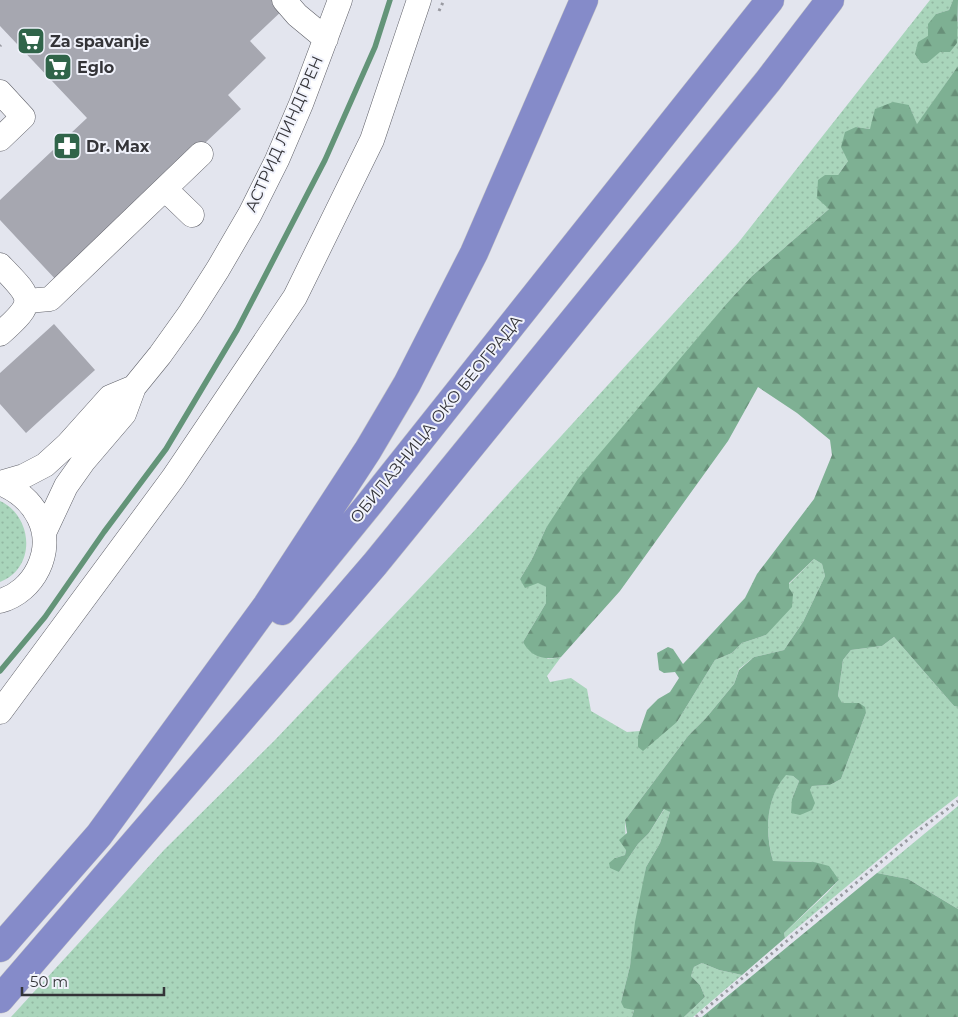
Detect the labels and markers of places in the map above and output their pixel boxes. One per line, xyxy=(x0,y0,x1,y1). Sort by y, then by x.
supermarket icon: Za spavanje xyxy=(16,26,46,56)
place label: Za spavanje xyxy=(50,32,149,51)
supermarket icon: Eglo xyxy=(43,52,73,82)
place label: Eglo xyxy=(77,58,114,77)
pharmacy icon: Dr. Max xyxy=(52,131,82,161)
place label: Dr. Max xyxy=(86,137,150,156)

